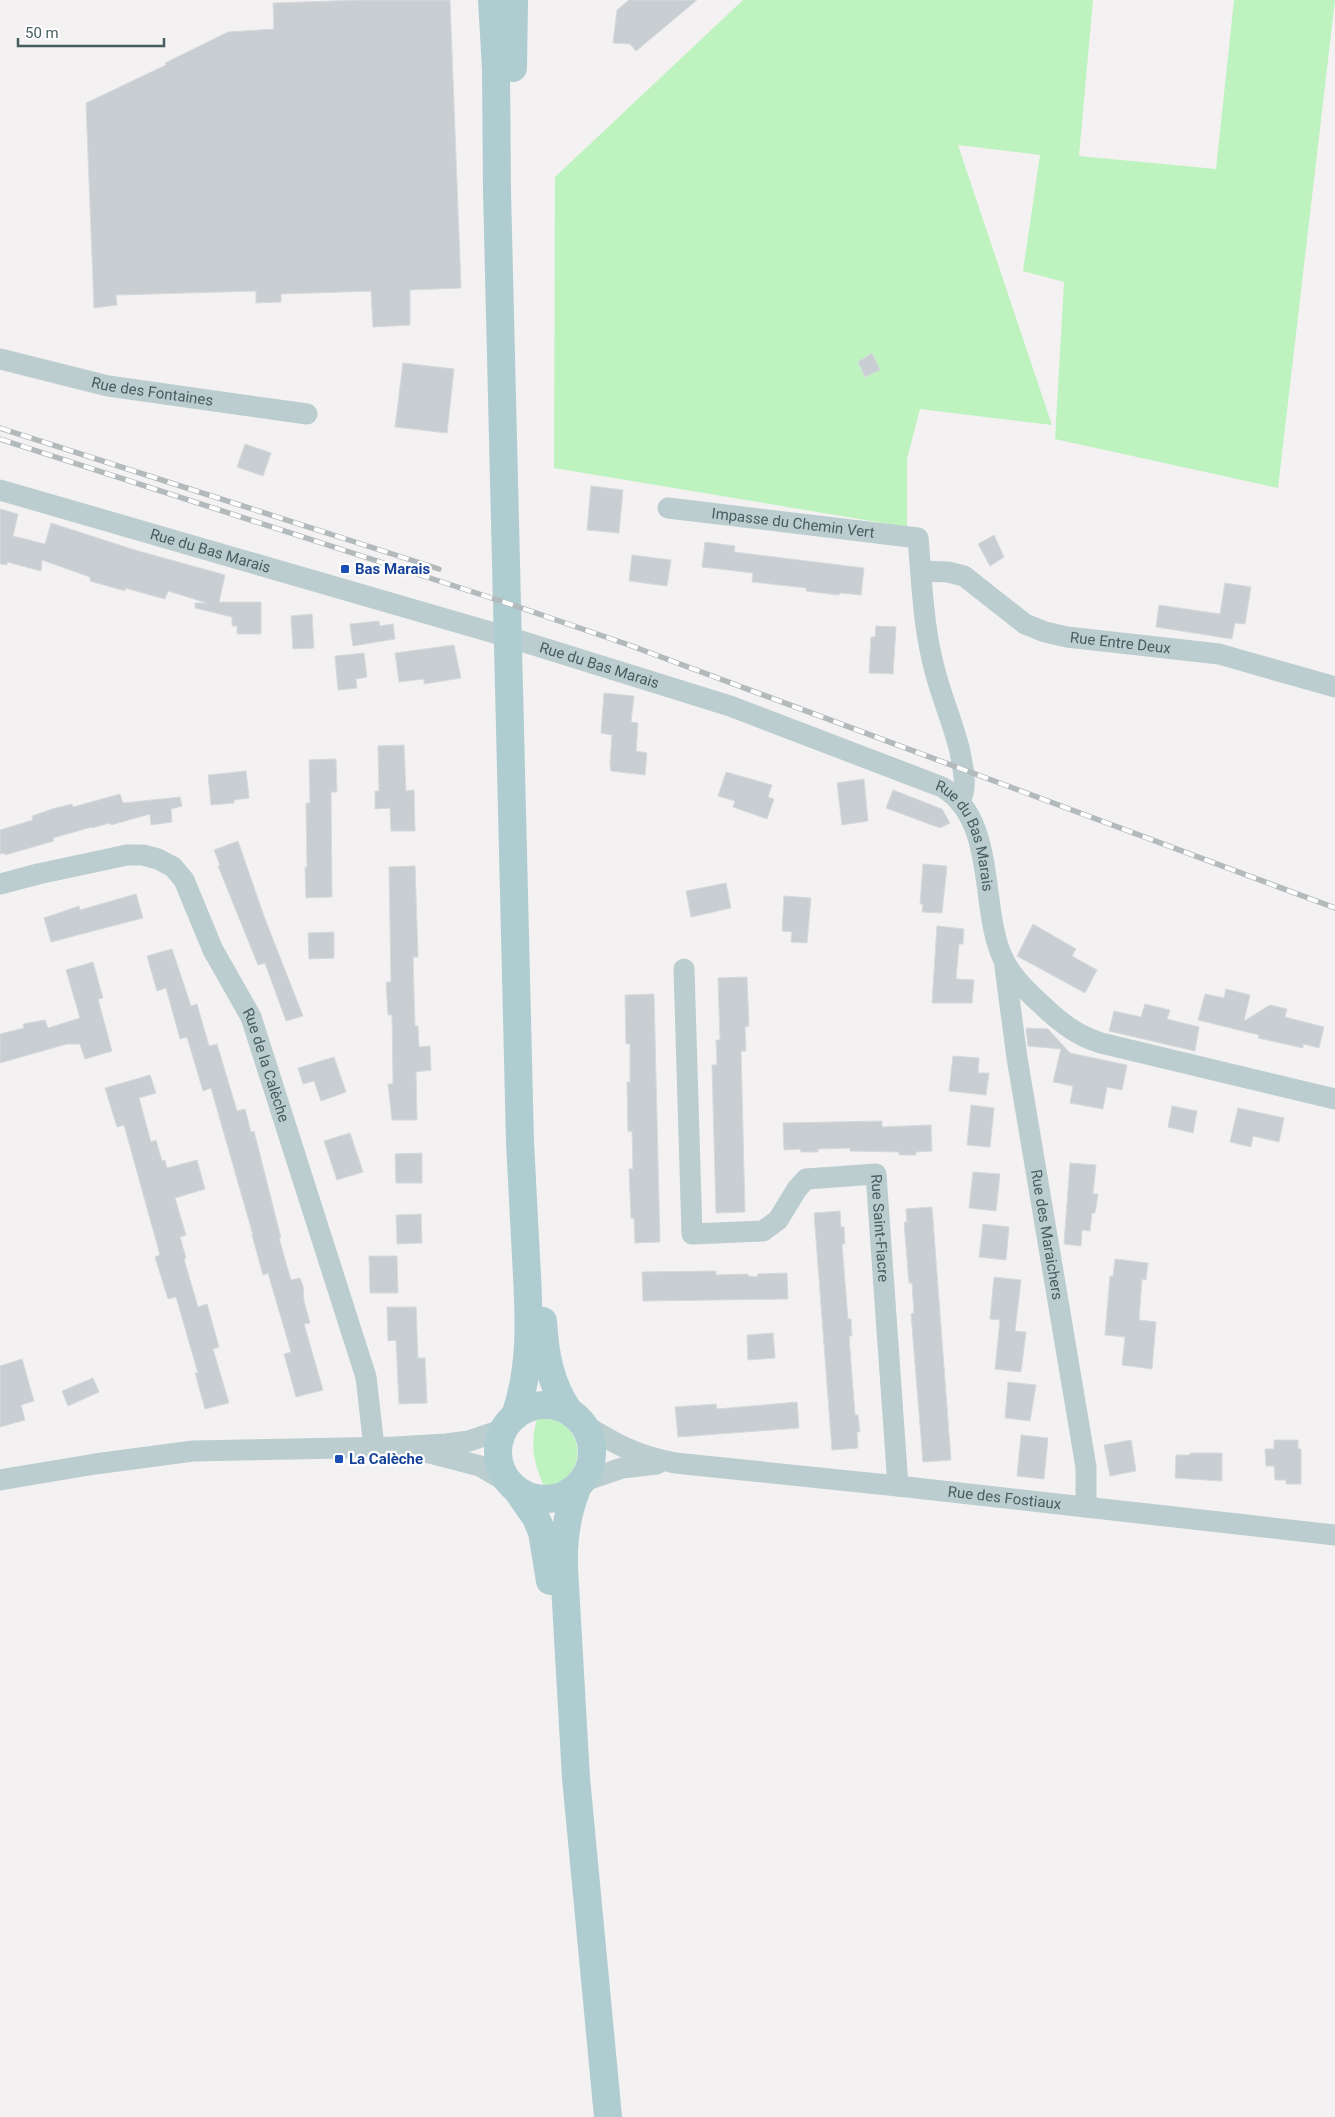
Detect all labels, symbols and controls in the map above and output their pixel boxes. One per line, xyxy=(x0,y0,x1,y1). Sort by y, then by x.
scale bar xyxy=(18,15,164,47)
text: 50 m xyxy=(25,24,59,42)
street label: Rue des Fontaines xyxy=(90,373,214,410)
street label: Impasse du Chemin Vert xyxy=(711,504,876,542)
street label: Rue du Bas Marais xyxy=(148,525,273,577)
place label: Bas Marais xyxy=(355,560,430,578)
marker: Bas Marais xyxy=(339,563,351,575)
street label: Rue Entre Deux xyxy=(1069,628,1172,658)
street label: Rue du Bas Marais xyxy=(537,638,661,692)
street label: Rue du Bas Marais xyxy=(933,776,997,893)
street label: Rue de la Calèche xyxy=(239,1005,293,1124)
street label: Rue des Maraichers xyxy=(1027,1168,1067,1301)
street label: Rue Saint-Fiacre xyxy=(867,1173,893,1283)
place label: La Calèche xyxy=(349,1450,423,1468)
marker: La Calèche xyxy=(333,1453,345,1465)
street label: Rue des Fostiaux xyxy=(947,1483,1063,1513)

